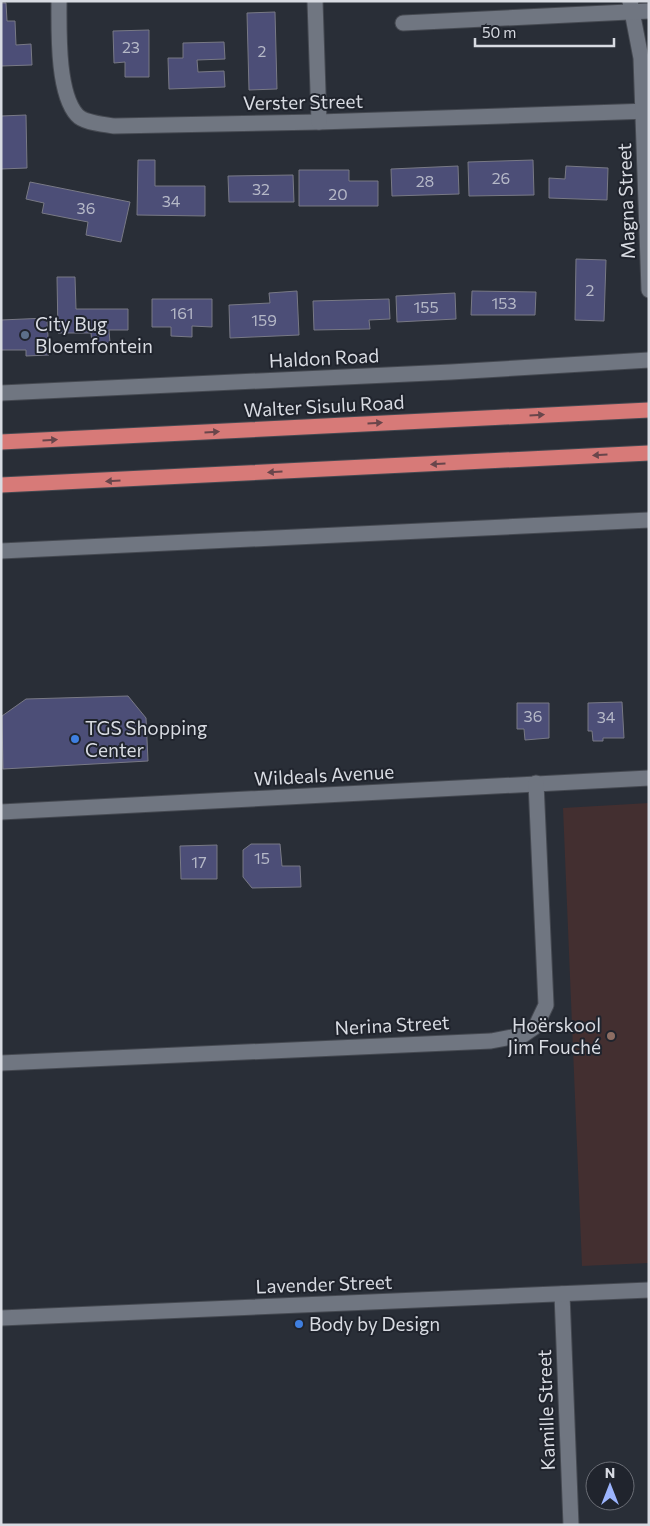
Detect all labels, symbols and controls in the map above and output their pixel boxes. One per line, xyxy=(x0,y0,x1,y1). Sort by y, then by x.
scale bar xyxy=(475,15,614,47)
text: 50 m xyxy=(482,23,516,41)
house number: 23 xyxy=(122,37,140,56)
house number: 2 xyxy=(258,41,267,60)
street label: Verster Street xyxy=(243,89,363,114)
street label: Magna Street xyxy=(612,142,639,260)
house number: 26 xyxy=(492,168,510,187)
house number: 28 xyxy=(416,171,434,190)
house number: 32 xyxy=(252,179,270,198)
house number: 20 xyxy=(328,184,348,203)
house number: 34 xyxy=(162,191,181,210)
house number: 36 xyxy=(77,198,95,217)
house number: 2 xyxy=(586,280,595,299)
house number: 153 xyxy=(491,293,517,312)
house number: 155 xyxy=(413,297,439,316)
house number: 161 xyxy=(170,303,194,322)
house number: 159 xyxy=(251,310,277,329)
place label: City Bug Bloemfontein xyxy=(35,312,153,357)
marker: City Bug Bloemfontein xyxy=(19,329,31,341)
street label: Haldon Road xyxy=(268,343,380,372)
street label: Walter Sisulu Road xyxy=(243,390,405,421)
one-way arrow xyxy=(529,411,545,419)
one-way arrow xyxy=(367,419,383,427)
one-way arrow xyxy=(204,427,220,435)
one-way arrow xyxy=(42,435,58,443)
one-way arrow xyxy=(592,452,608,460)
one-way arrow xyxy=(430,460,446,468)
one-way arrow xyxy=(267,469,283,477)
one-way arrow xyxy=(105,477,121,485)
house number: 36 xyxy=(524,706,542,725)
house number: 34 xyxy=(597,707,616,726)
place label: TGS Shopping Center xyxy=(85,716,207,761)
marker: TGS Shopping Center xyxy=(69,733,81,745)
street label: Wildeals Avenue xyxy=(253,759,395,790)
house number: 15 xyxy=(254,848,270,867)
house number: 17 xyxy=(191,852,207,871)
street label: Nerina Street xyxy=(334,1010,450,1039)
place label: Hoërskool Jim Fouché xyxy=(508,1013,601,1058)
marker: Hoërskool Jim Fouché xyxy=(605,1030,617,1042)
street label: Lavender Street xyxy=(255,1270,393,1297)
place label: Body by Design xyxy=(309,1312,440,1335)
marker: Body by Design xyxy=(293,1318,305,1330)
street label: Kamille Street xyxy=(532,1349,559,1471)
north arrow xyxy=(585,1461,635,1511)
text: N xyxy=(605,1464,615,1481)

